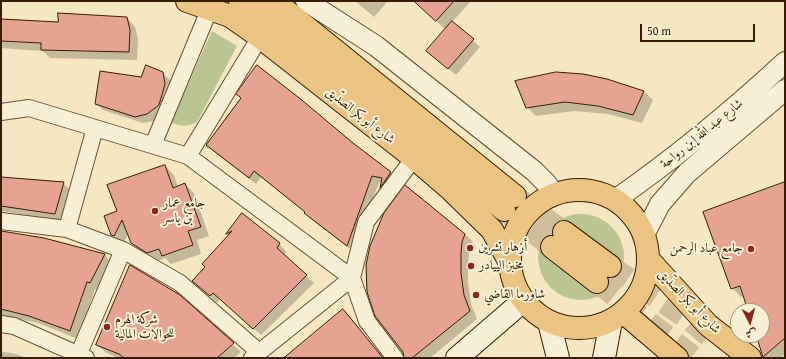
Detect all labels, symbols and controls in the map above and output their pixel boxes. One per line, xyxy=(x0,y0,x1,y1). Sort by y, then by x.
scale bar xyxy=(642,16,757,42)
text: 50 m xyxy=(647,22,671,39)
street label: شارع أبو بكر الصدّيق xyxy=(322,84,398,148)
street label: شارع عبد الله إبن رواحة xyxy=(658,96,746,172)
place label: جامع عمار بن ياسر xyxy=(163,196,206,227)
marker: جامع عمار بن ياسر xyxy=(150,206,160,216)
place label: أزهار تشرين xyxy=(478,240,527,256)
place label: جامع عباد الرحمن xyxy=(670,241,743,257)
marker: أزهار تشرين xyxy=(465,243,475,253)
marker: جامع عباد الرحمن xyxy=(746,244,756,254)
place label: مخبز الييادر xyxy=(479,258,524,274)
marker: مخبز الييادر xyxy=(466,261,476,271)
street label: شارع أبو بكر الصدّيق xyxy=(654,267,724,337)
place label: شاورما القاضي xyxy=(484,287,545,303)
marker: شاورما القاضي xyxy=(471,290,481,300)
north arrow xyxy=(730,303,770,343)
place label: شركة الهرم للحوالات المالية xyxy=(115,312,175,343)
marker: شركة الهرم للحوالات المالية xyxy=(102,322,112,332)
text: ش xyxy=(745,325,757,342)

